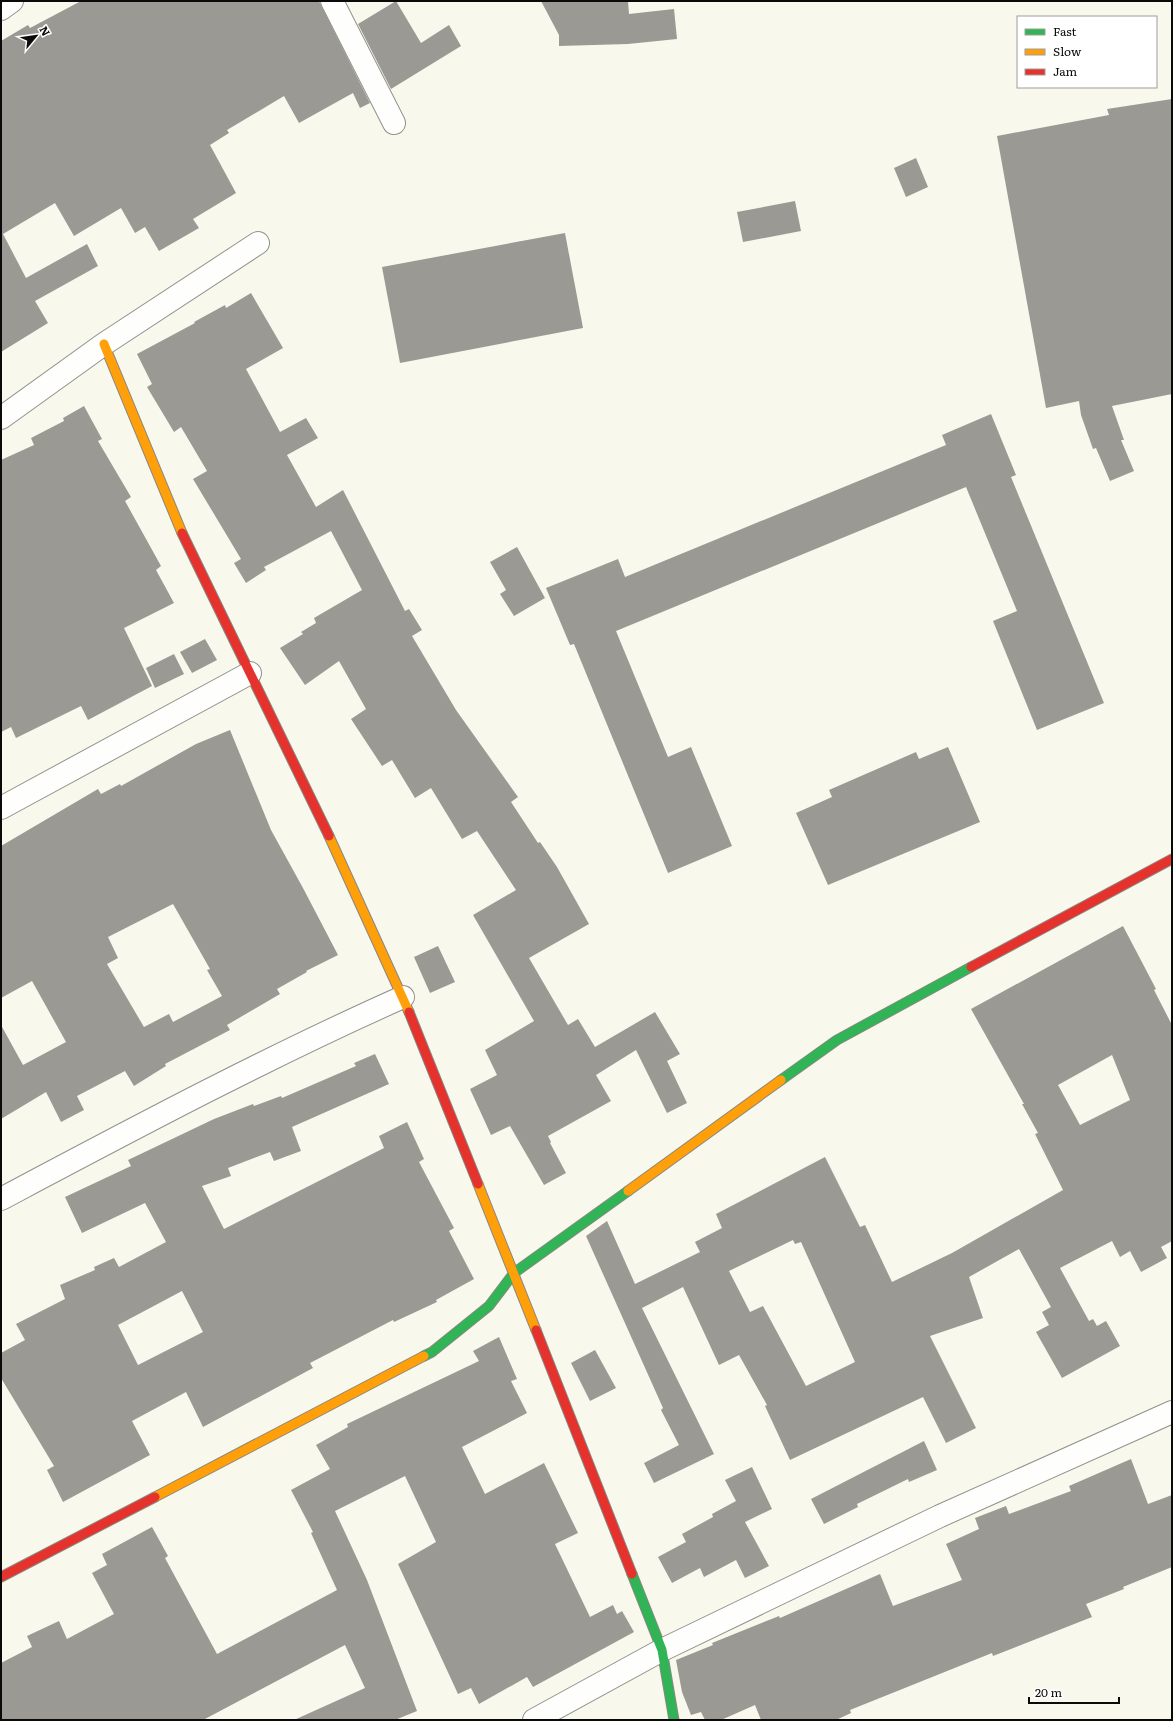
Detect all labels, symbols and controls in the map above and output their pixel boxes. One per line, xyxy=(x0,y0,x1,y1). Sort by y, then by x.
north arrow xyxy=(16,16,56,56)
legend xyxy=(1017,16,1157,88)
text: Fast xyxy=(1053,22,1077,40)
text: N xyxy=(36,23,55,39)
text: Slow xyxy=(1053,42,1082,60)
text: Jam xyxy=(1053,62,1078,80)
scale bar xyxy=(1029,1679,1119,1705)
text: 20 m xyxy=(1035,1683,1062,1701)

